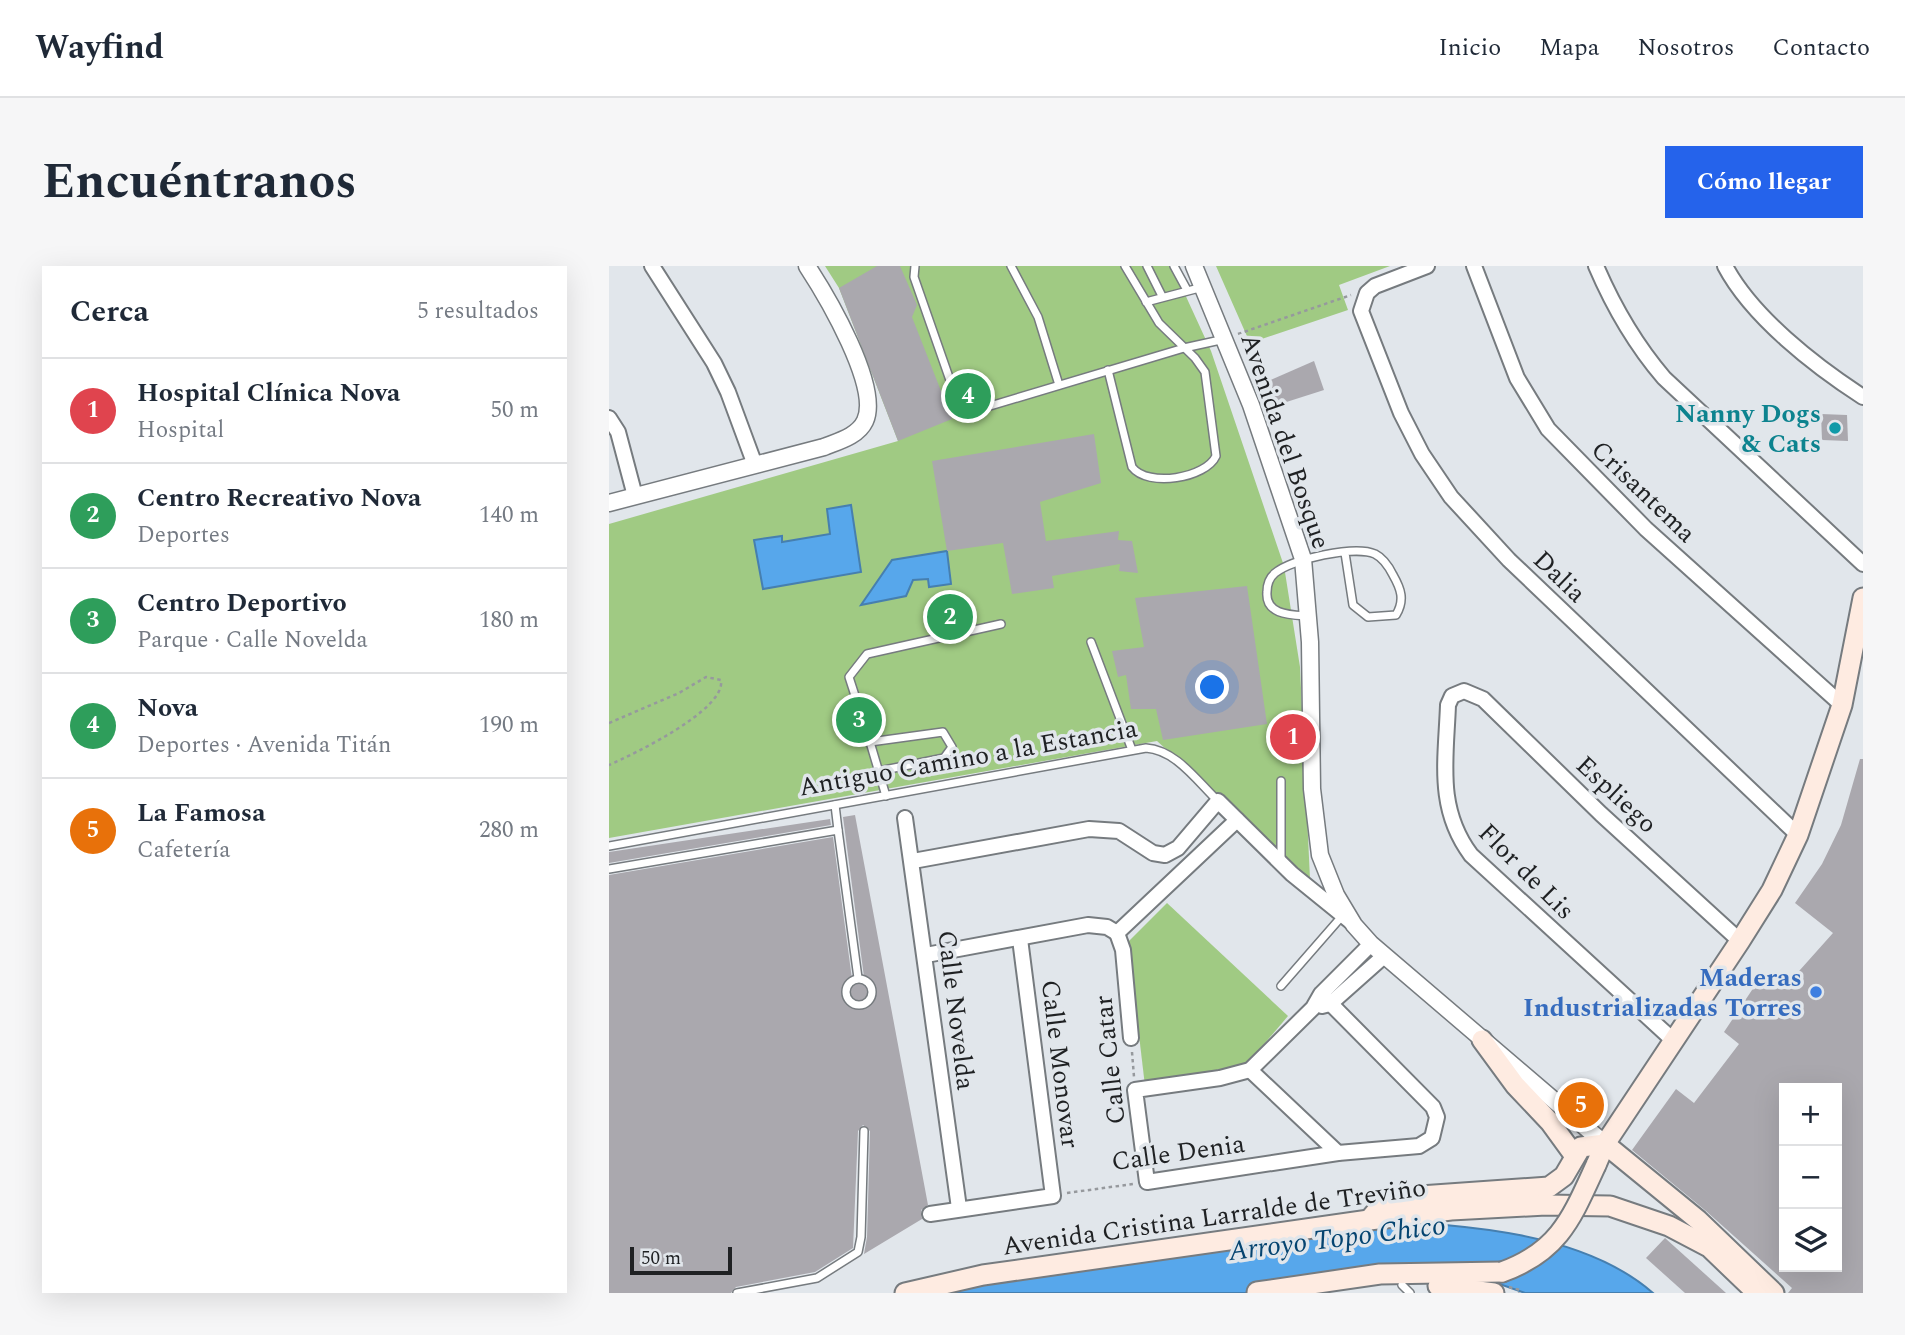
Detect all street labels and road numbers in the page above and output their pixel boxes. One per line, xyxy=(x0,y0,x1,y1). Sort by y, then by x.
street label: Avenida del Bosque xyxy=(1229,328,1341,555)
street label: Crisantema xyxy=(1582,431,1705,553)
street label: Dalia xyxy=(1523,541,1595,613)
street label: Antiguo Camino a la Estancia xyxy=(796,708,1141,807)
street label: Espliego xyxy=(1566,746,1666,843)
street label: Flor de Lis xyxy=(1469,814,1584,929)
street label: Calle Novelda xyxy=(926,928,986,1093)
street label: Calle Monovar xyxy=(1030,978,1090,1151)
street label: Calle Catar xyxy=(1083,993,1137,1126)
street label: Calle Denia xyxy=(1109,1124,1248,1182)
street label: Avenida Cristina Larralde de Treviño xyxy=(1000,1167,1428,1267)

